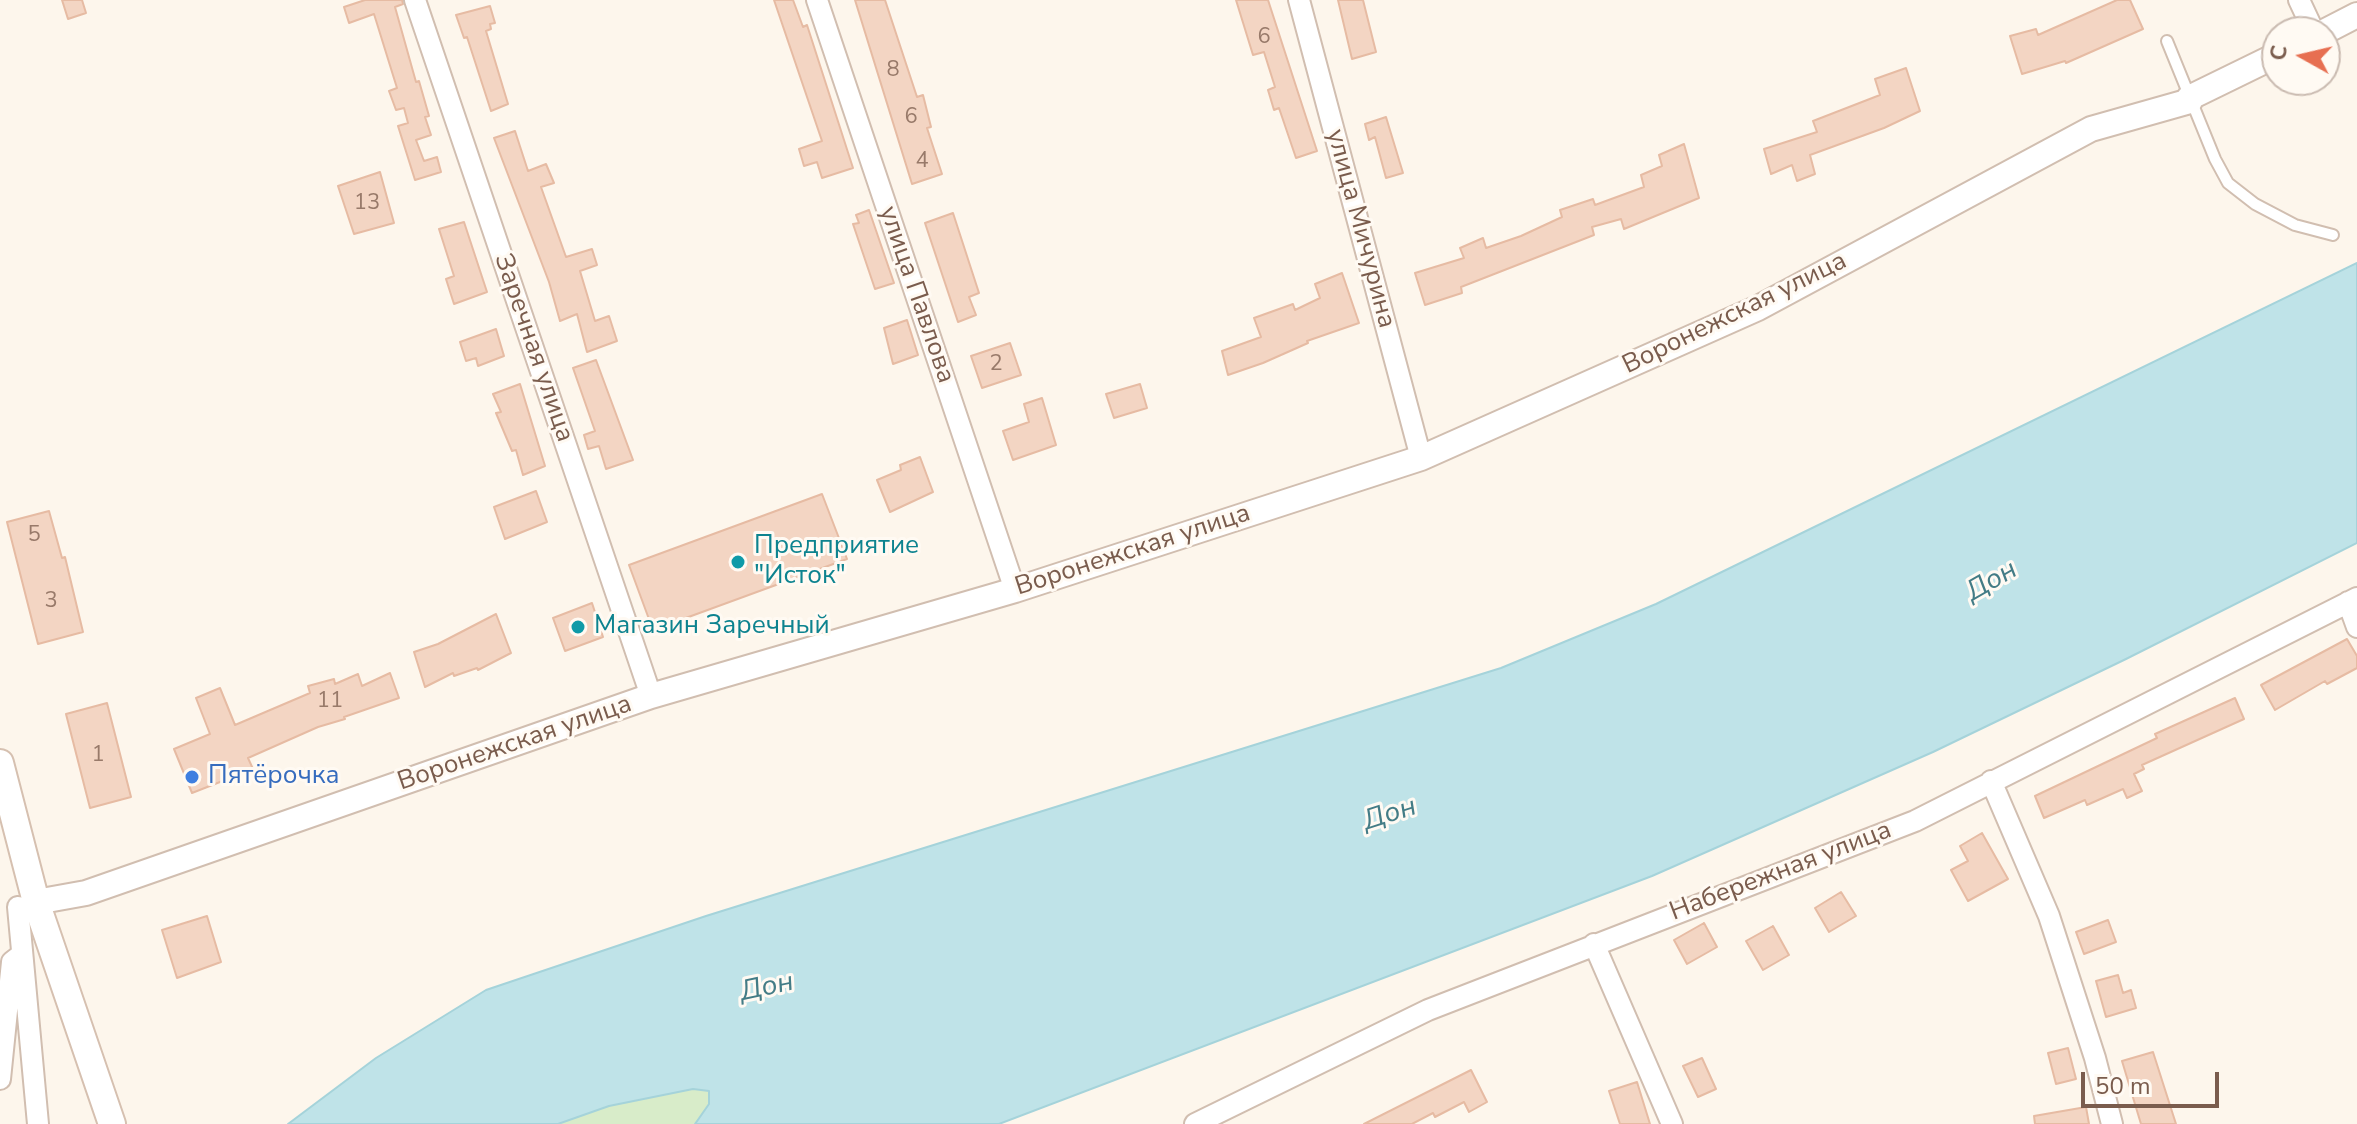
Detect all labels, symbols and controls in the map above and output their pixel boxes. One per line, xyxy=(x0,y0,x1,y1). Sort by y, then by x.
north arrow xyxy=(2261,16,2341,96)
house number: 6 xyxy=(1257,25,1271,51)
text: С xyxy=(2263,43,2295,62)
house number: 8 xyxy=(886,58,900,84)
house number: 6 xyxy=(904,105,918,131)
street label: улица Мичурина xyxy=(1318,126,1402,332)
house number: 4 xyxy=(915,149,929,175)
house number: 13 xyxy=(354,191,380,217)
street label: улица Павлова xyxy=(871,202,961,388)
street label: Воронежская улица xyxy=(1618,246,1852,382)
street label: Заречная улица xyxy=(486,250,580,446)
house number: 2 xyxy=(989,352,1003,378)
street label: Воронежская улица xyxy=(1011,498,1255,604)
house number: 5 xyxy=(27,523,41,549)
place label: Предприятие "Исток" xyxy=(754,531,919,592)
marker: Предприятие "Исток" xyxy=(729,553,747,571)
water label: Дон xyxy=(1960,554,2024,610)
house number: 3 xyxy=(44,589,58,615)
place label: Магазин Заречный xyxy=(594,611,830,643)
marker: Магазин Заречный xyxy=(569,618,587,636)
house number: 11 xyxy=(317,689,343,715)
street label: Воронежская улица xyxy=(394,689,636,799)
house number: 1 xyxy=(91,743,105,769)
place label: Пятёрочка xyxy=(208,761,339,793)
marker: Пятёрочка xyxy=(183,768,201,786)
water label: Дон xyxy=(1359,791,1421,839)
street label: Набережная улица xyxy=(1666,815,1896,929)
water label: Дон xyxy=(737,966,797,1010)
scale bar xyxy=(2085,1056,2223,1106)
text: 50 m xyxy=(2095,1070,2151,1102)

